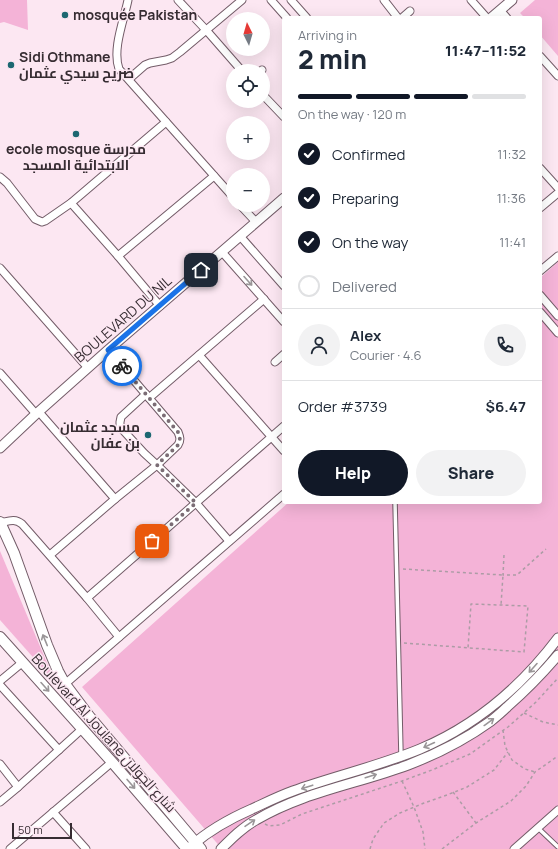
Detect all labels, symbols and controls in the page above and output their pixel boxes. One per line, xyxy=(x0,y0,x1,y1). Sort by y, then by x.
place label: mosquée Pakistan xyxy=(73,5,197,24)
marker: mosquée Pakistan xyxy=(60,10,70,20)
north arrow xyxy=(226,12,270,56)
map controls xyxy=(226,12,270,212)
text: Arriving in xyxy=(298,26,357,44)
text: 11:47–11:52 xyxy=(445,40,526,61)
text: 2 min xyxy=(298,41,367,77)
place label: Sidi Othmane ضريح سيدي عثمان xyxy=(19,47,134,84)
marker: Sidi Othmane ضريح سيدي عثمان xyxy=(6,60,16,70)
button: locate xyxy=(226,64,270,108)
text: On the way · 120 m xyxy=(298,105,406,123)
button: + xyxy=(226,116,270,160)
marker: ecole mosque مدرسة الابتدائية المسجد xyxy=(71,129,81,139)
place label: ecole mosque مدرسة الابتدائية المسجد xyxy=(6,139,146,174)
icon: check xyxy=(298,143,320,165)
text: Confirmed xyxy=(332,144,405,165)
text: 11:32 xyxy=(497,145,526,163)
button: − xyxy=(226,168,270,212)
icon: check xyxy=(298,187,320,209)
text: Preparing xyxy=(332,188,399,209)
text: 11:36 xyxy=(497,189,526,207)
icon: check xyxy=(298,231,320,253)
text: On the way xyxy=(332,232,408,253)
text: 11:41 xyxy=(499,233,526,251)
pin xyxy=(184,253,218,287)
icon: home xyxy=(190,259,212,281)
street label: BOULEVARD DU NIL xyxy=(70,271,175,366)
one-way arrow xyxy=(243,276,253,286)
text: Delivered xyxy=(332,276,397,297)
button: person xyxy=(298,324,340,366)
button: phone xyxy=(484,324,526,366)
text: Alex xyxy=(350,325,381,346)
courier xyxy=(102,346,142,386)
text: Courier · 4.6 xyxy=(350,346,422,364)
icon: bike xyxy=(111,355,133,377)
text: Order #3739 xyxy=(298,396,387,417)
text: $6.47 xyxy=(486,396,526,417)
place label: مسجد عثمان بن عفان xyxy=(60,417,140,452)
marker: مسجد عثمان بن عفان xyxy=(143,430,153,440)
button: Help xyxy=(298,450,408,496)
button: Share xyxy=(416,450,526,496)
pin xyxy=(135,524,169,558)
icon: bag xyxy=(141,530,163,552)
one-way arrow xyxy=(40,634,48,646)
street label: Boulevard Al Joulane شارع الجولان xyxy=(28,649,181,816)
one-way arrow xyxy=(528,663,538,673)
one-way arrow xyxy=(40,682,49,692)
one-way arrow xyxy=(483,718,494,726)
one-way arrow xyxy=(424,742,436,749)
one-way arrow xyxy=(365,772,377,780)
one-way arrow xyxy=(127,778,136,789)
one-way arrow xyxy=(300,784,313,791)
one-way arrow xyxy=(245,819,256,827)
scale bar xyxy=(12,821,72,840)
text: 50 m xyxy=(18,822,43,837)

